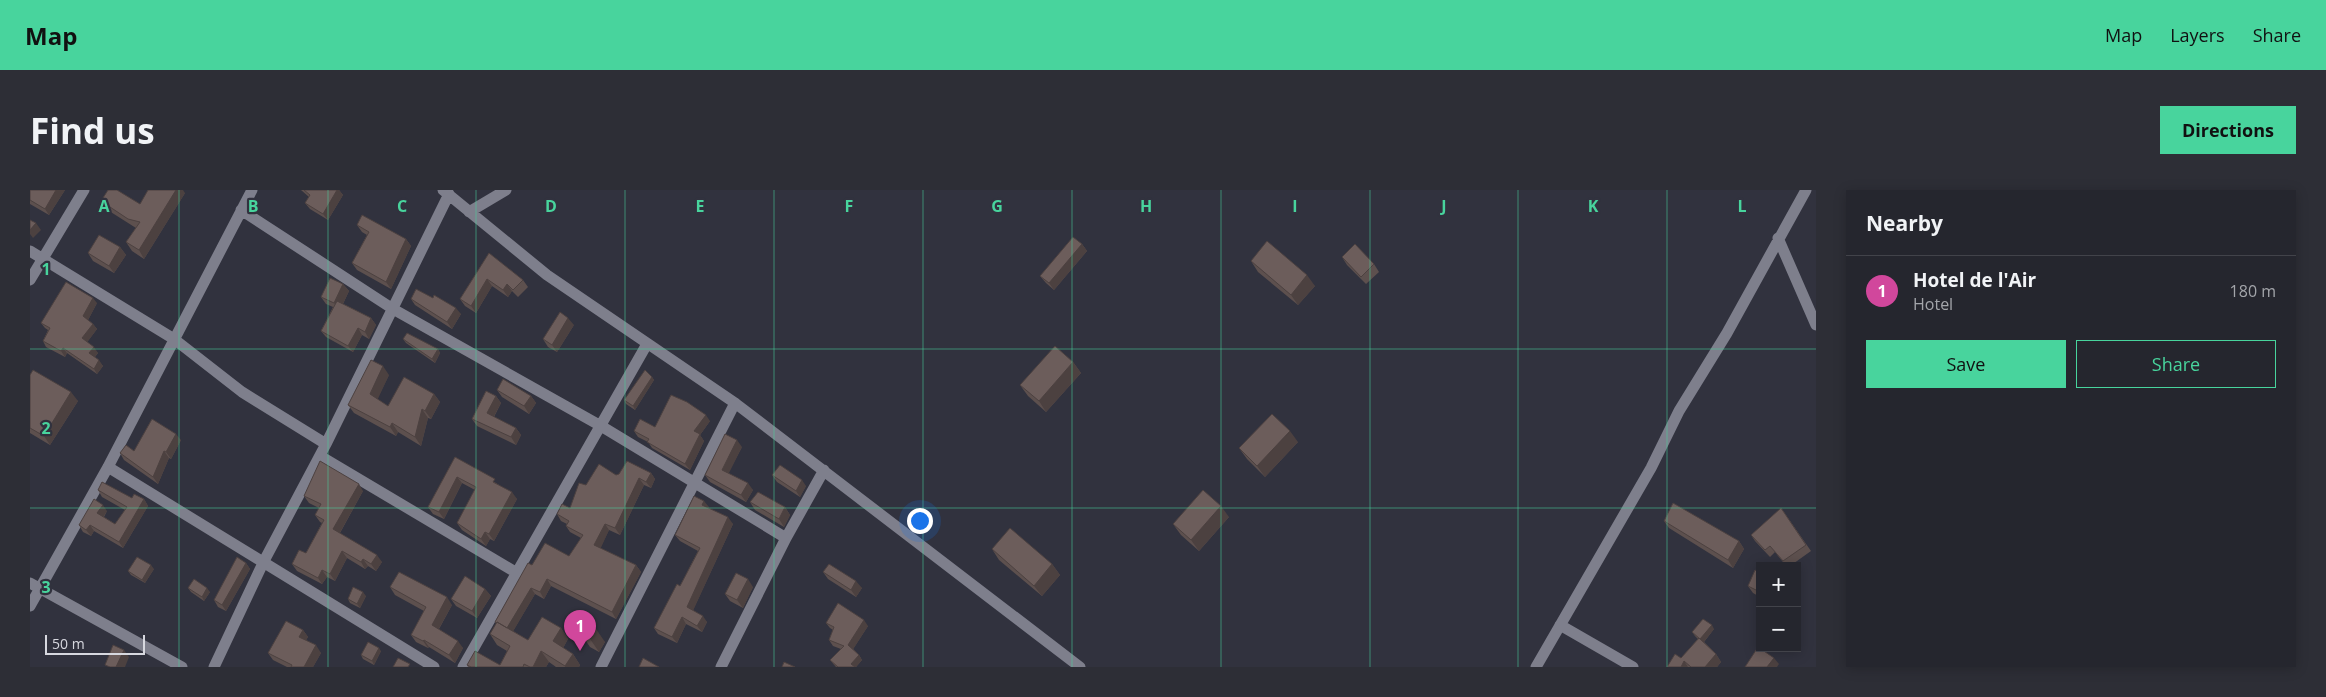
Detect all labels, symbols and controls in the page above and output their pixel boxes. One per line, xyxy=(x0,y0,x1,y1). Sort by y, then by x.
text: Map xyxy=(25,19,77,52)
text: Map xyxy=(2105,23,2142,47)
text: Layers xyxy=(2170,23,2225,47)
text: Share xyxy=(2253,23,2301,47)
button: Directions xyxy=(2160,106,2296,154)
text: Find us xyxy=(30,107,155,154)
text: A xyxy=(98,195,110,217)
text: B xyxy=(248,195,258,217)
text: C xyxy=(397,195,407,217)
text: D xyxy=(545,195,557,217)
text: E xyxy=(696,195,705,217)
text: F xyxy=(845,195,853,217)
text: G xyxy=(991,195,1003,217)
text: H xyxy=(1140,195,1152,217)
text: I xyxy=(1292,195,1298,217)
text: J xyxy=(1439,195,1447,217)
text: K xyxy=(1588,195,1599,217)
text: L xyxy=(1737,195,1747,217)
text: Nearby xyxy=(1866,209,1943,237)
text: 1 xyxy=(41,258,51,280)
text: Hotel de l'Air xyxy=(1913,267,2036,293)
text: 1 xyxy=(1877,280,1887,302)
text: 180 m xyxy=(2230,280,2276,302)
text: Hotel xyxy=(1913,293,1953,315)
button: Save xyxy=(1866,340,2066,388)
button: Share xyxy=(2076,340,2276,388)
text: 2 xyxy=(41,417,51,439)
your location xyxy=(907,508,933,534)
map controls xyxy=(1756,562,1801,652)
button: + xyxy=(1756,562,1801,607)
text: 3 xyxy=(41,576,51,598)
button: − xyxy=(1756,607,1801,652)
pin: 1 xyxy=(564,610,596,651)
scale bar xyxy=(45,632,145,655)
text: 50 m xyxy=(52,634,85,653)

